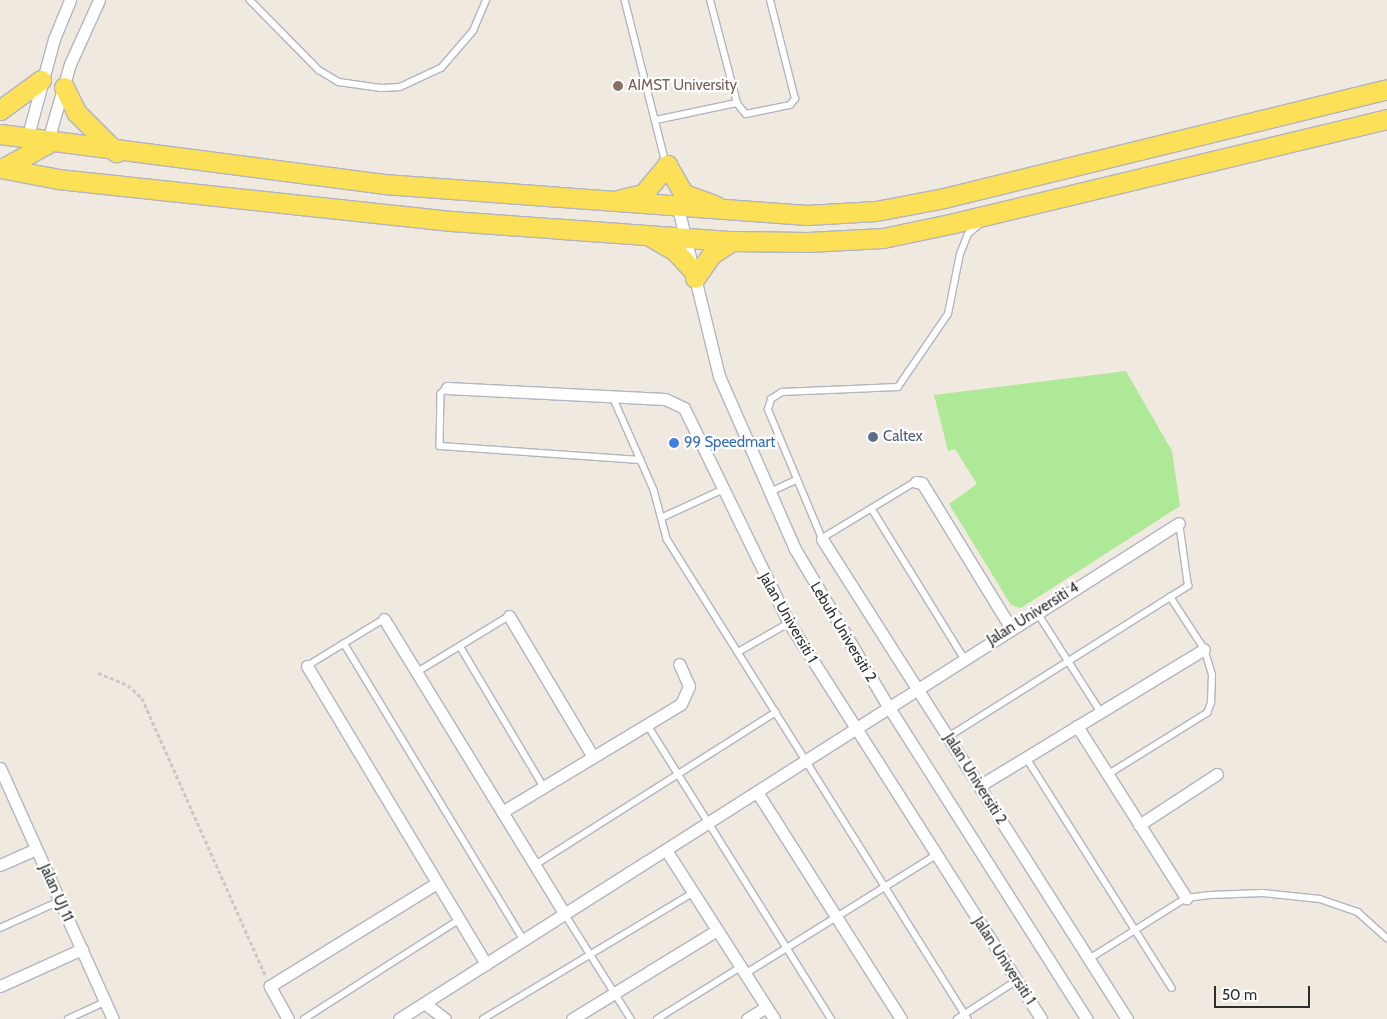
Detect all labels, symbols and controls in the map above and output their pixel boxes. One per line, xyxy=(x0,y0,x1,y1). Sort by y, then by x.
place label: AIMST University xyxy=(628,77,737,95)
marker: AIMST University xyxy=(612,80,624,92)
place label: Caltex xyxy=(883,428,923,446)
marker: Caltex xyxy=(867,431,879,443)
place label: 99 Speedmart xyxy=(684,434,775,452)
marker: 99 Speedmart xyxy=(668,437,680,449)
street label: Jalan Universiti 1 xyxy=(755,570,821,666)
street label: Lebuh Universiti 2 xyxy=(806,579,880,685)
street label: Jalan Universiti 4 xyxy=(984,579,1082,649)
street label: Jalan Universiti 2 xyxy=(940,730,1010,828)
street label: Jalan UJ 11 xyxy=(35,861,77,925)
street label: Jalan Universiti 1 xyxy=(969,914,1039,1008)
scale bar xyxy=(1217,976,1313,1008)
text: 50 m xyxy=(1222,986,1257,1004)

